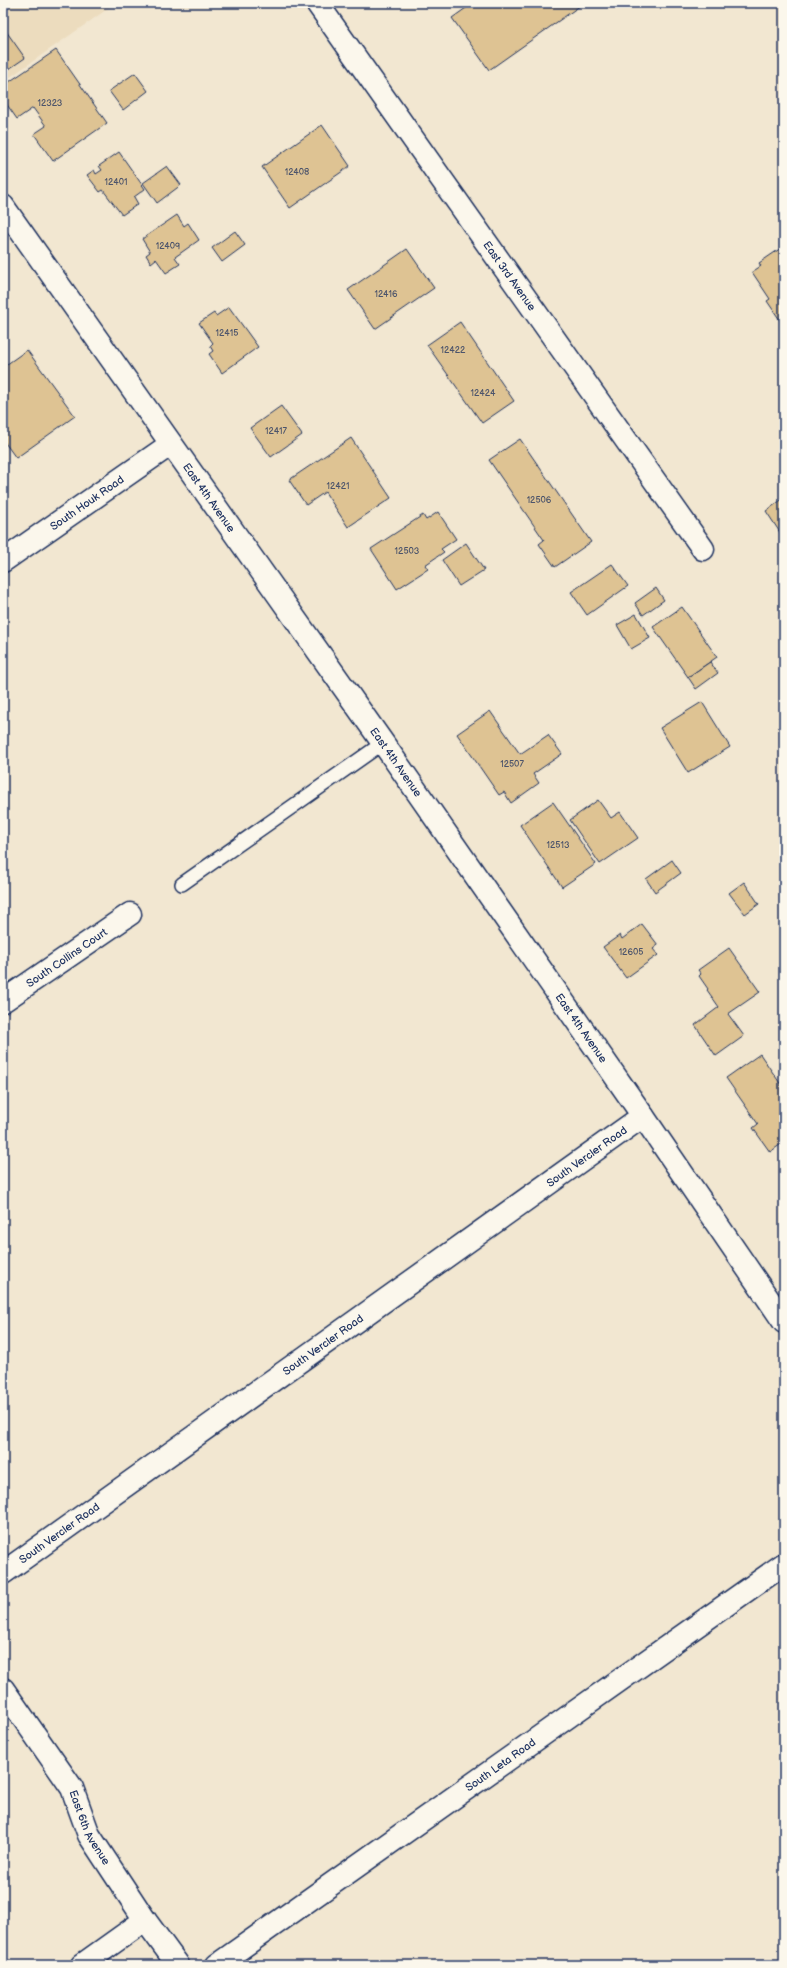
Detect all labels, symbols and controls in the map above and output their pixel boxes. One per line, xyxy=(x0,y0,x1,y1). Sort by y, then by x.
house number: 12323 xyxy=(38,98,63,109)
house number: 12408 xyxy=(285,167,309,178)
house number: 12401 xyxy=(105,177,127,188)
street label: East 3rd Avenue xyxy=(481,238,539,313)
house number: 12409 xyxy=(156,241,180,252)
house number: 12416 xyxy=(374,289,398,300)
house number: 12415 xyxy=(216,328,238,339)
house number: 12422 xyxy=(441,345,466,356)
house number: 12424 xyxy=(471,388,496,399)
house number: 12417 xyxy=(265,426,288,437)
street label: East 4th Avenue xyxy=(180,460,238,535)
street label: South Houk Road xyxy=(47,473,126,533)
house number: 12421 xyxy=(327,481,349,492)
house number: 12506 xyxy=(527,495,552,506)
house number: 12503 xyxy=(395,546,420,557)
street label: East 4th Avenue xyxy=(368,725,425,800)
house number: 12507 xyxy=(500,759,524,770)
house number: 12513 xyxy=(547,840,570,851)
street label: South Collins Court xyxy=(24,925,110,990)
house number: 12605 xyxy=(619,947,643,958)
street label: East 4th Avenue xyxy=(553,991,610,1065)
street label: South Vercler Road xyxy=(544,1123,629,1189)
street label: South Vercler Road xyxy=(280,1312,366,1378)
street label: South Vercler Road xyxy=(16,1500,102,1566)
street label: South Leta Road xyxy=(463,1735,538,1794)
street label: East 6th Avenue xyxy=(67,1788,113,1867)

